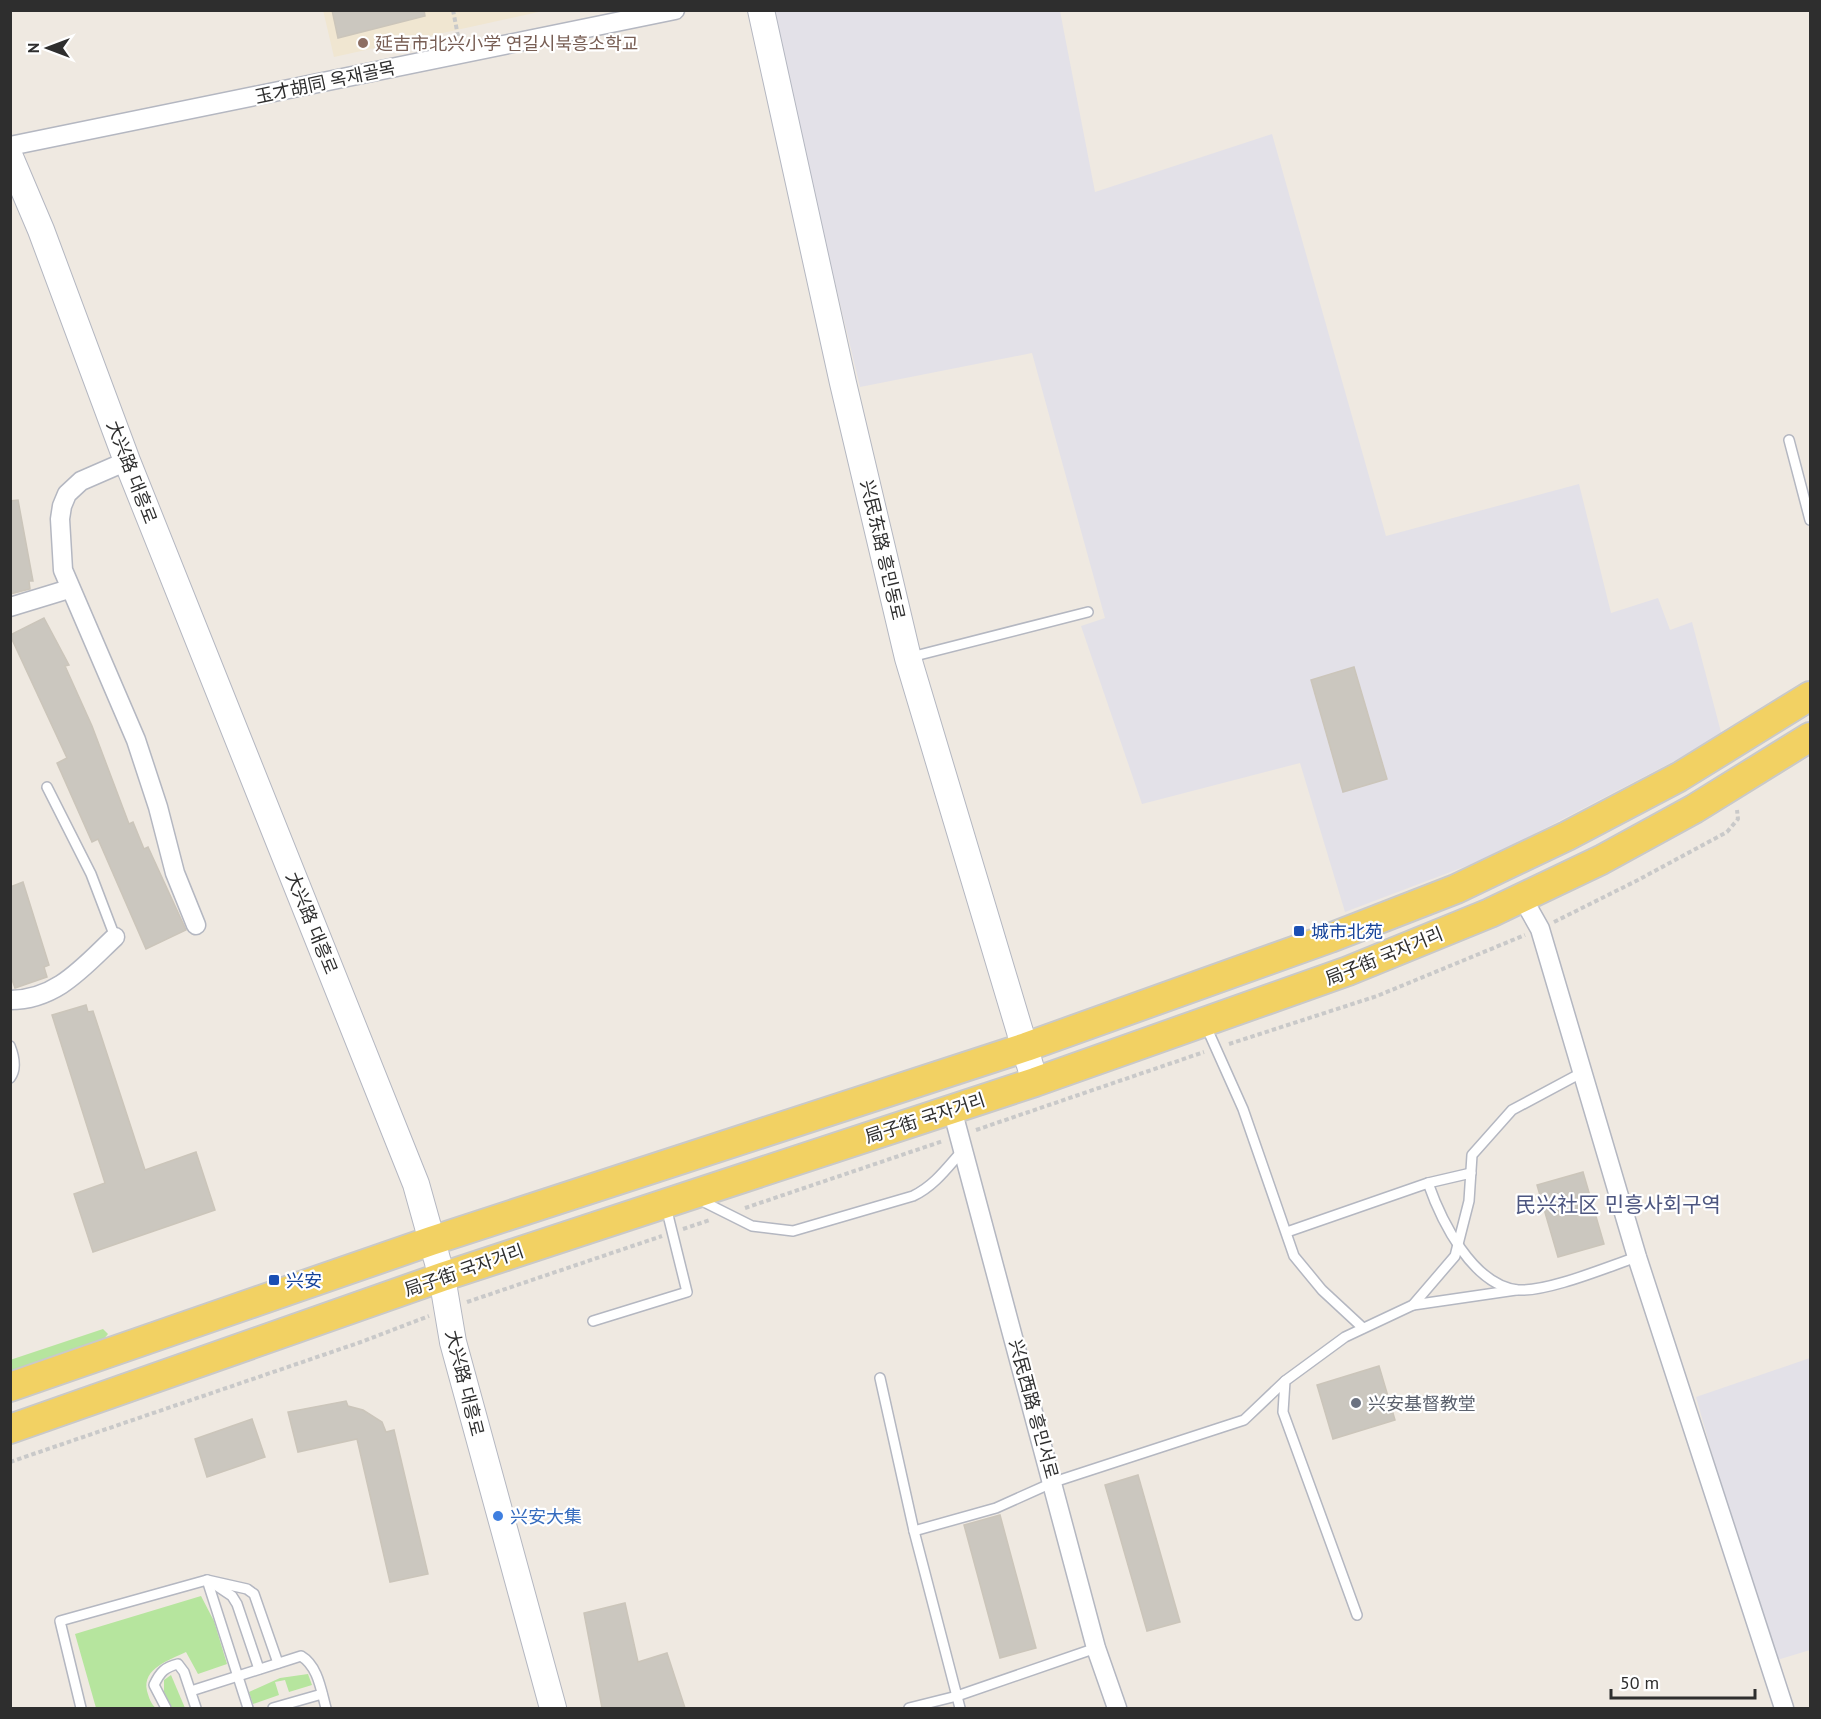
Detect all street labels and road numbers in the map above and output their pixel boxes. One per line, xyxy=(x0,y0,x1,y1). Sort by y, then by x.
street label: 玉才胡同 옥재골목 xyxy=(253,56,397,108)
street label: 大兴路 대흥로 xyxy=(102,417,162,527)
street label: 兴民东路 흥민동로 xyxy=(856,478,910,622)
street label: 大兴路 대흥로 xyxy=(281,868,343,978)
street label: 局子街 국자거리 xyxy=(1322,922,1446,990)
street label: 局子街 국자거리 xyxy=(862,1088,988,1148)
street label: 局子街 국자거리 xyxy=(401,1239,527,1301)
street label: 大兴路 대흥로 xyxy=(441,1328,489,1438)
street label: 兴民西路 흥민서로 xyxy=(1004,1337,1064,1481)

